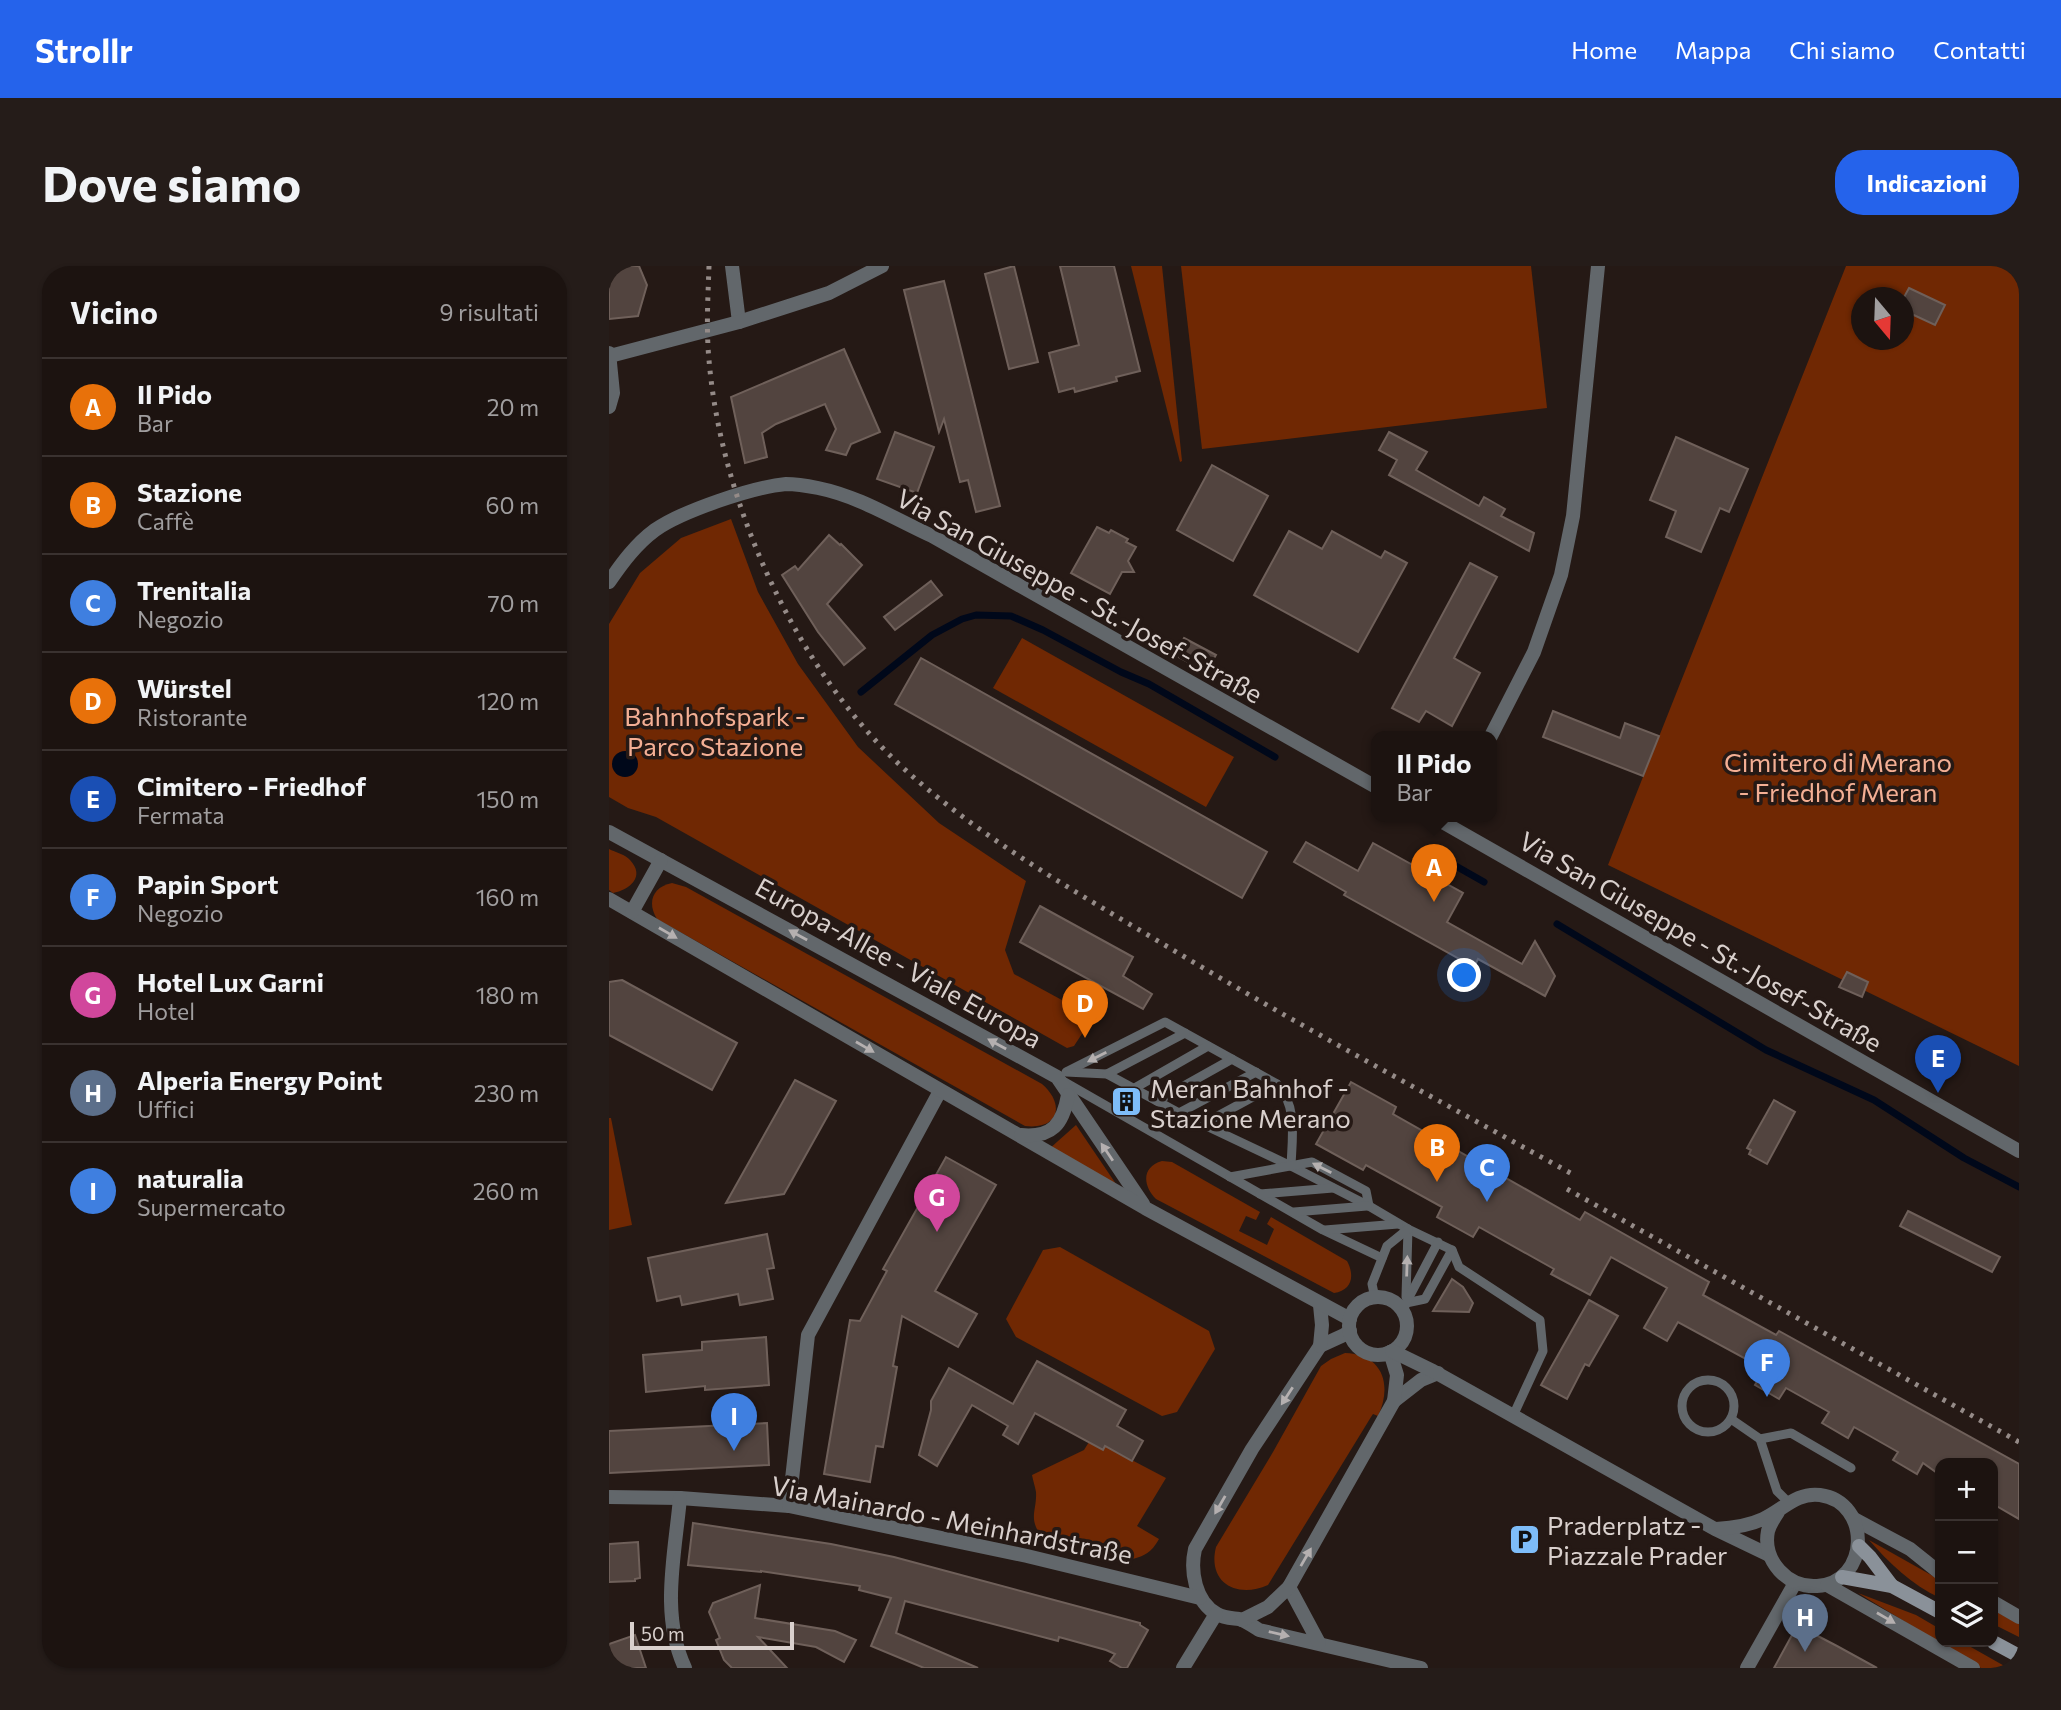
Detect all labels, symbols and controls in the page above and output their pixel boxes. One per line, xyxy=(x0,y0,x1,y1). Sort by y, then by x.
text: Strollr xyxy=(35,29,133,70)
text: Home xyxy=(1571,35,1637,64)
text: Mappa xyxy=(1675,35,1751,64)
text: Chi siamo xyxy=(1789,35,1895,64)
text: Contatti xyxy=(1933,35,2026,64)
button: Indicazioni xyxy=(1835,150,2019,215)
text: Dove siamo xyxy=(42,152,301,212)
north arrow xyxy=(1851,287,1914,350)
text: Vicino xyxy=(70,293,158,330)
text: 9 risultati xyxy=(440,298,539,326)
text: Il Pido xyxy=(137,378,212,409)
text: A xyxy=(85,393,101,421)
text: 20 m xyxy=(487,393,539,421)
text: Bar xyxy=(137,409,173,437)
text: Stazione xyxy=(137,476,242,507)
street label: Via San Giuseppe - St.-Josef-Straße xyxy=(892,481,1268,709)
text: B xyxy=(85,491,101,519)
text: 60 m xyxy=(486,491,539,519)
text: Caffè xyxy=(137,507,194,535)
text: Trenitalia xyxy=(137,574,251,605)
text: C xyxy=(85,589,101,617)
text: 70 m xyxy=(487,589,539,617)
text: Negozio xyxy=(137,605,224,633)
text: Würstel xyxy=(137,672,232,703)
text: D xyxy=(85,687,101,715)
text: 120 m xyxy=(477,687,539,715)
park label: Bahnhofspark - Parco Stazione xyxy=(624,700,806,761)
text: Ristorante xyxy=(137,703,247,731)
popup xyxy=(1371,731,1497,822)
park label: Cimitero di Merano - Friedhof Meran xyxy=(1724,746,1952,807)
text: Il Pido xyxy=(1396,747,1472,778)
text: Cimitero - Friedhof xyxy=(137,770,366,801)
text: Bar xyxy=(1396,778,1433,806)
text: E xyxy=(86,785,100,813)
text: 150 m xyxy=(476,785,539,813)
text: Fermata xyxy=(137,801,225,829)
street label: Via San Giuseppe - St.-Josef-Straße xyxy=(1514,824,1888,1058)
pin: A xyxy=(1411,844,1457,902)
text: Papin Sport xyxy=(137,868,278,899)
street label: Europa-Allee - Viale Europa xyxy=(751,870,1047,1054)
text: F xyxy=(86,883,100,911)
text: 160 m xyxy=(476,883,539,911)
text: Negozio xyxy=(137,899,224,927)
one-way arrow xyxy=(659,927,678,939)
one-way arrow xyxy=(788,929,807,941)
your location xyxy=(1447,958,1481,992)
text: Hotel Lux Garni xyxy=(137,966,324,997)
pin: D xyxy=(1062,980,1108,1038)
text: G xyxy=(85,981,101,1009)
text: 180 m xyxy=(476,981,539,1009)
text: Hotel xyxy=(137,997,195,1025)
pin: E xyxy=(1915,1035,1961,1093)
one-way arrow xyxy=(987,1038,1007,1050)
one-way arrow xyxy=(855,1041,875,1053)
one-way arrow xyxy=(1086,1050,1106,1062)
text: Alperia Energy Point xyxy=(137,1064,382,1095)
place label: Meran Bahnhof - Stazione Merano xyxy=(1150,1072,1351,1133)
text: H xyxy=(84,1079,102,1107)
text: 230 m xyxy=(474,1079,539,1107)
building icon: Meran Bahnhof - Stazione Merano xyxy=(1110,1085,1144,1119)
text: Uffici xyxy=(137,1095,195,1123)
pin: B xyxy=(1414,1124,1460,1182)
one-way arrow xyxy=(1100,1143,1114,1161)
pin: C xyxy=(1464,1144,1510,1202)
text: naturalia xyxy=(137,1162,244,1193)
one-way arrow xyxy=(1312,1162,1332,1174)
pin: G xyxy=(914,1174,960,1232)
text: I xyxy=(89,1177,97,1205)
text: 260 m xyxy=(473,1177,539,1205)
text: Supermercato xyxy=(137,1193,286,1221)
one-way arrow xyxy=(1402,1255,1413,1277)
pin: F xyxy=(1744,1339,1790,1397)
one-way arrow xyxy=(1280,1386,1293,1406)
pin: I xyxy=(711,1393,757,1451)
map controls xyxy=(1935,1458,1998,1647)
button: + xyxy=(1935,1458,1998,1521)
street label: Via Mainardo - Meinhardstraße xyxy=(769,1469,1135,1569)
one-way arrow xyxy=(1214,1495,1226,1515)
place label: Praderplatz - Piazzale Prader xyxy=(1547,1509,1728,1570)
button: − xyxy=(1935,1521,1998,1584)
parking icon: Praderplatz - Piazzale Prader xyxy=(1507,1522,1541,1556)
one-way arrow xyxy=(1300,1547,1312,1567)
button: layers xyxy=(1935,1584,1998,1647)
pin: H xyxy=(1782,1594,1828,1652)
one-way arrow xyxy=(1877,1612,1896,1625)
scale bar xyxy=(630,1619,795,1651)
text: 50 m xyxy=(641,1622,685,1645)
one-way arrow xyxy=(1268,1629,1290,1640)

